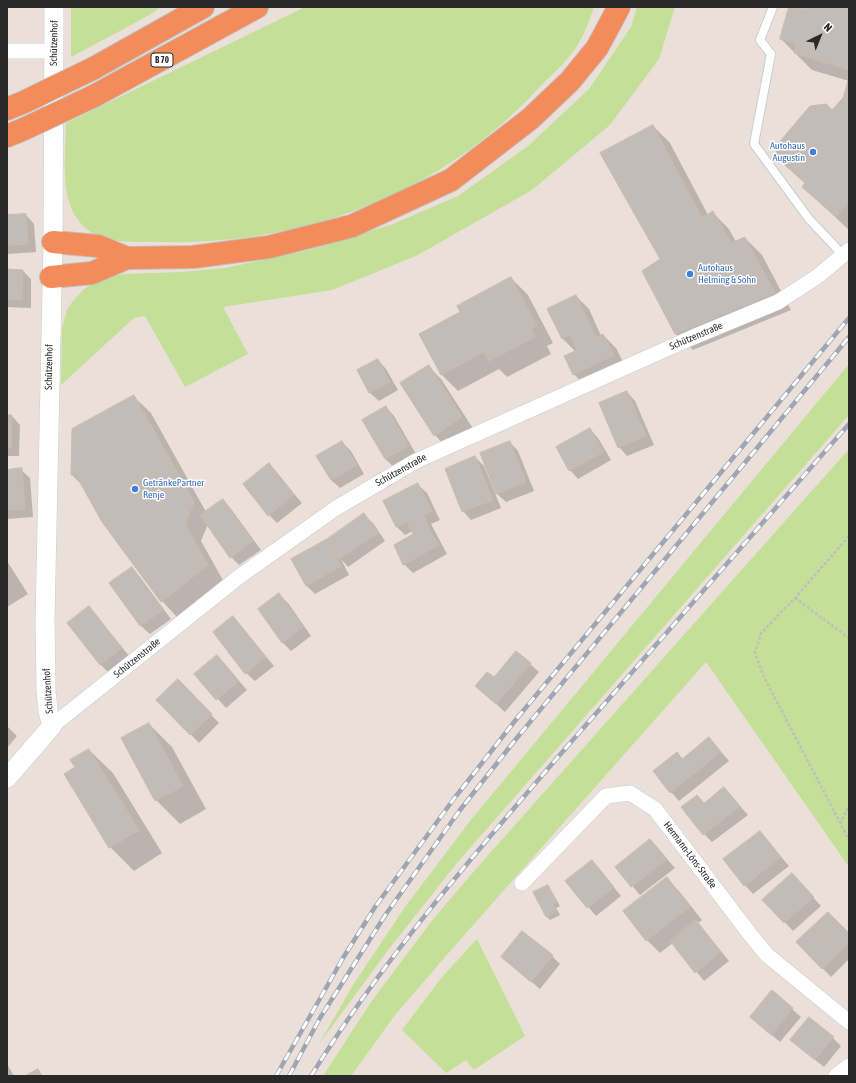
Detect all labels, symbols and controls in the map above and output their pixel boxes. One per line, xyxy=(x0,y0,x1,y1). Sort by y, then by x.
north arrow xyxy=(800,16,840,56)
street label: Schützenhof xyxy=(48,20,60,66)
text: N xyxy=(822,21,835,34)
road number: B 70 xyxy=(151,53,173,67)
place label: Autohaus Augustin xyxy=(770,140,805,164)
marker: Autohaus Augustin xyxy=(808,147,818,157)
place label: Autohaus Helming & Sohn xyxy=(698,262,756,286)
marker: Autohaus Helming & Sohn xyxy=(685,269,695,279)
street label: Schützenstraße xyxy=(668,319,724,353)
street label: Schützenhof xyxy=(43,344,55,390)
street label: Schützenstraße xyxy=(373,451,429,489)
place label: GetränkePartner Renje xyxy=(143,477,204,500)
marker: GetränkePartner Renje xyxy=(130,484,140,494)
street label: Schützenstraße xyxy=(111,636,163,680)
street label: Schützenhof xyxy=(40,668,56,714)
street label: Hermann-Löns-Straße xyxy=(661,819,719,891)

